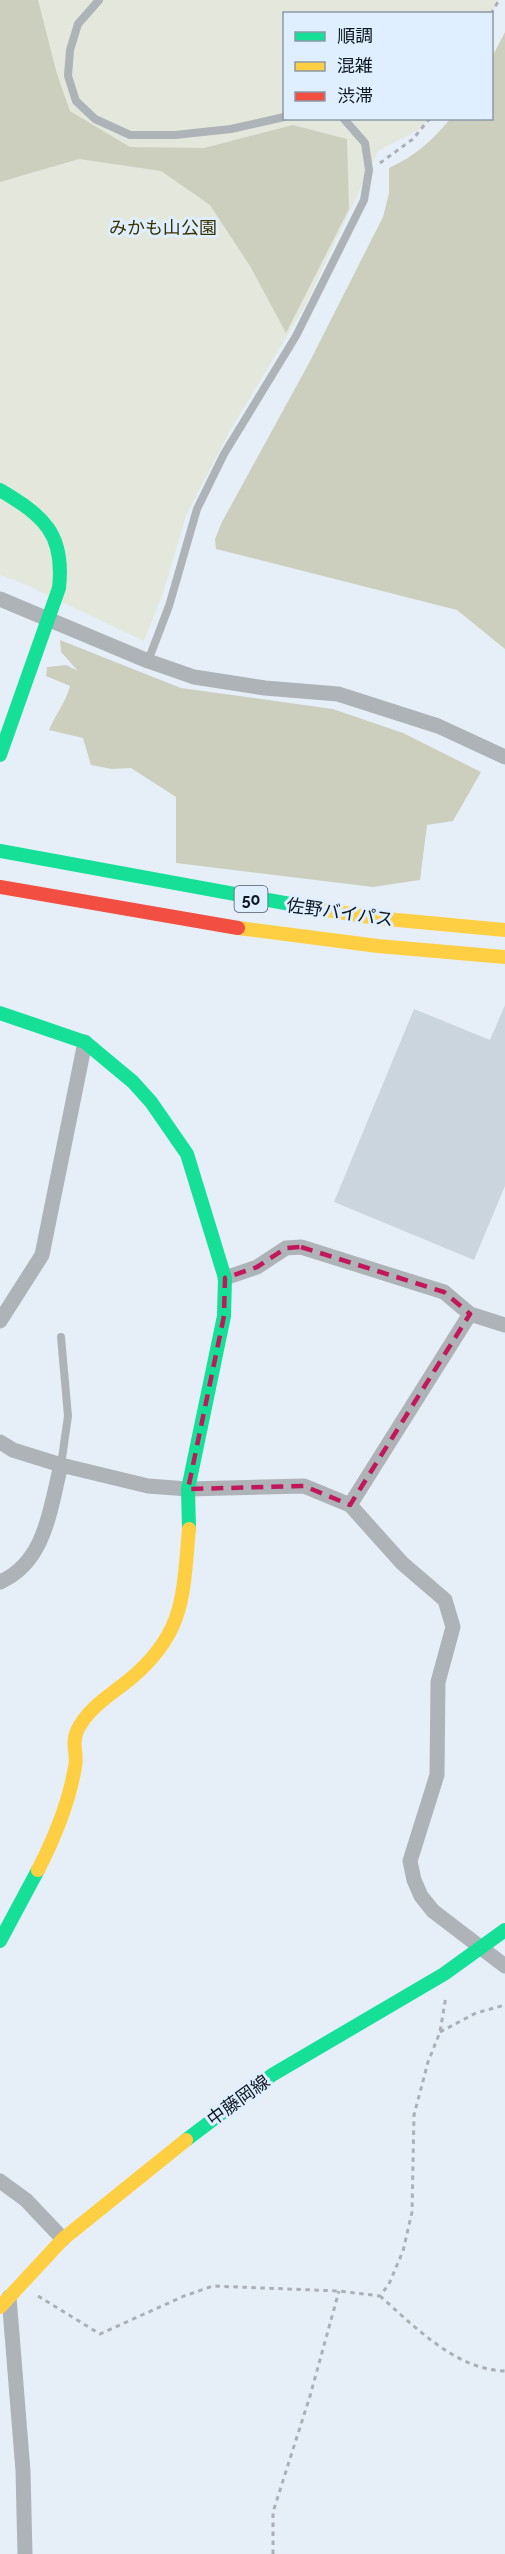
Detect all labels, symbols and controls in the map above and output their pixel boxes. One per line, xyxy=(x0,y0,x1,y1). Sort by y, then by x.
legend xyxy=(283,12,493,120)
text: 順調 xyxy=(337,25,373,46)
text: 混雑 xyxy=(337,55,373,76)
text: 渋滞 xyxy=(337,85,373,106)
park label: みかも山公園 xyxy=(109,217,217,238)
road number: 50 xyxy=(234,886,268,912)
street label: 佐野バイパス xyxy=(285,894,395,930)
street label: 中藤岡線 xyxy=(203,2070,273,2130)

